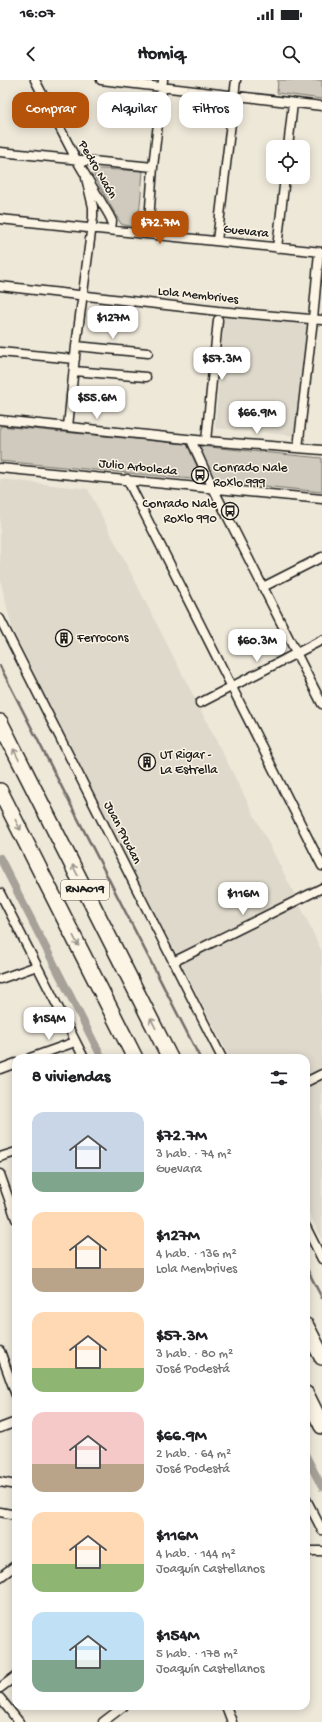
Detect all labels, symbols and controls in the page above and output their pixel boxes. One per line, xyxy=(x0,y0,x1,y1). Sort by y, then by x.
text: 16:07 xyxy=(20,5,55,23)
icon: back xyxy=(20,43,42,65)
icon: search xyxy=(280,43,302,65)
text: Homiq xyxy=(137,44,185,65)
chip: Comprar xyxy=(12,92,89,128)
chip: Alquilar xyxy=(97,92,171,128)
chip: Filtros xyxy=(179,92,243,128)
street label: Pedro Naón xyxy=(74,137,120,202)
map controls xyxy=(266,140,310,184)
button: locate xyxy=(266,140,310,184)
pin: $72.7M xyxy=(127,211,193,245)
text: $72.7M xyxy=(141,216,179,231)
street label: Guevara xyxy=(222,222,270,242)
street label: Lola Membrives xyxy=(157,284,240,308)
pin: $127M xyxy=(85,306,141,340)
text: $127M xyxy=(96,311,130,326)
pin: $57.3M xyxy=(189,347,255,381)
text: $57.3M xyxy=(202,352,242,367)
pin: $55.6M xyxy=(64,386,130,420)
text: $55.6M xyxy=(77,391,117,406)
pin: $66.9M xyxy=(224,401,290,435)
text: $66.9M xyxy=(238,406,276,421)
street label: Julio Arboleda xyxy=(98,456,179,480)
place label: Conrado Nale Roxlo 999 xyxy=(213,461,288,491)
bus stop icon: Conrado Nale Roxlo 999 xyxy=(190,465,210,485)
place label: Conrado Nale Roxlo 990 xyxy=(142,497,218,527)
bus stop icon: Conrado Nale Roxlo 990 xyxy=(220,501,240,521)
building icon: Ferrocons xyxy=(54,628,74,648)
pin: $60.3M xyxy=(224,629,290,663)
place label: Ferrocons xyxy=(76,631,130,646)
text: $60.3M xyxy=(237,634,277,649)
one-way arrow xyxy=(12,748,19,760)
place label: UT Rigar - La Estrella xyxy=(160,748,218,778)
building icon: UT Rigar - La Estrella xyxy=(137,752,157,772)
street label: Juan Prudan xyxy=(100,799,145,868)
one-way arrow xyxy=(14,819,22,831)
one-way arrow xyxy=(71,864,78,876)
road number: RNA019 xyxy=(61,880,109,900)
pin: $116M xyxy=(215,882,271,916)
text: $116M xyxy=(227,887,259,902)
one-way arrow xyxy=(73,935,80,947)
pin: $154M xyxy=(21,1007,77,1041)
text: $154M xyxy=(32,1012,66,1027)
one-way arrow xyxy=(148,1017,156,1029)
icon: filters xyxy=(268,1067,290,1089)
text: 8 viviendas xyxy=(32,1068,110,1088)
text: $72.7M xyxy=(156,1127,207,1147)
icon: home xyxy=(64,1128,112,1176)
text: 3 hab. · 74 m² xyxy=(156,1147,232,1162)
text: Guevara xyxy=(156,1162,202,1177)
text: $127M xyxy=(156,1227,199,1247)
icon: home xyxy=(64,1228,112,1276)
text: 4 hab. · 136 m² xyxy=(156,1247,237,1262)
text: Lola Membrives xyxy=(156,1262,237,1277)
text: $57.3M xyxy=(156,1327,207,1347)
icon: home xyxy=(64,1328,112,1376)
text: 3 hab. · 80 m² xyxy=(156,1347,233,1362)
text: José Podestá xyxy=(156,1362,230,1377)
text: $66.9M xyxy=(156,1427,207,1447)
icon: home xyxy=(64,1428,112,1476)
text: 2 hab. · 64 m² xyxy=(156,1447,231,1462)
text: José Podestá xyxy=(156,1462,230,1477)
text: $116M xyxy=(156,1527,198,1547)
icon: home xyxy=(64,1528,112,1576)
text: 4 hab. · 144 m² xyxy=(156,1547,236,1562)
text: Joaquín Castellanos xyxy=(156,1562,265,1577)
text: $154M xyxy=(156,1627,199,1647)
icon: home xyxy=(64,1628,112,1676)
text: 5 hab. · 178 m² xyxy=(156,1647,238,1662)
text: Joaquín Castellanos xyxy=(156,1662,265,1677)

